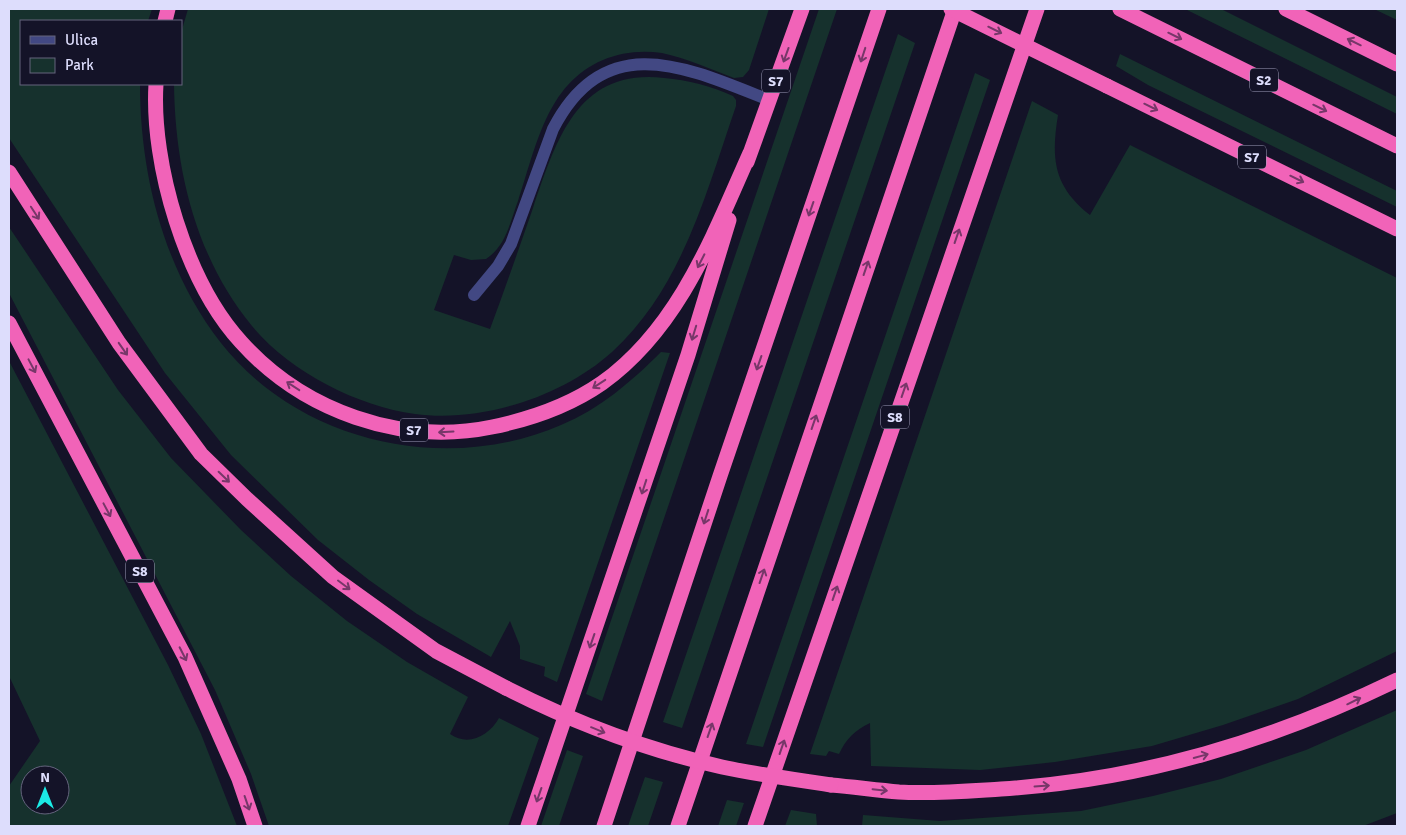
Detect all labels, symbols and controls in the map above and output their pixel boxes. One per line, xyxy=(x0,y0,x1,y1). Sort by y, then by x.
legend xyxy=(20,20,182,85)
one-way arrow xyxy=(987,25,1002,35)
text: Ulica xyxy=(65,31,98,49)
one-way arrow xyxy=(1167,32,1182,41)
one-way arrow xyxy=(1346,37,1361,47)
one-way arrow xyxy=(781,47,790,62)
one-way arrow xyxy=(858,47,868,63)
text: Park xyxy=(65,56,94,74)
road number: S2 xyxy=(1250,68,1278,92)
road number: S7 xyxy=(762,70,790,92)
one-way arrow xyxy=(1143,103,1158,113)
one-way arrow xyxy=(1313,103,1328,113)
road number: S7 xyxy=(1238,146,1266,168)
one-way arrow xyxy=(1289,175,1304,185)
one-way arrow xyxy=(806,201,815,216)
one-way arrow xyxy=(30,206,40,220)
one-way arrow xyxy=(953,229,962,244)
one-way arrow xyxy=(696,253,706,268)
one-way arrow xyxy=(862,261,872,277)
one-way arrow xyxy=(689,325,699,341)
one-way arrow xyxy=(118,342,128,356)
one-way arrow xyxy=(753,354,763,370)
one-way arrow xyxy=(27,358,37,373)
one-way arrow xyxy=(592,380,606,390)
one-way arrow xyxy=(286,381,300,391)
one-way arrow xyxy=(900,382,910,398)
road number: S8 xyxy=(881,406,909,428)
one-way arrow xyxy=(810,415,819,430)
road number: S7 xyxy=(400,418,428,442)
one-way arrow xyxy=(438,428,454,437)
one-way arrow xyxy=(218,470,230,483)
one-way arrow xyxy=(638,479,648,495)
one-way arrow xyxy=(103,502,113,516)
one-way arrow xyxy=(701,508,711,524)
road number: S8 xyxy=(126,560,154,582)
one-way arrow xyxy=(758,569,767,584)
one-way arrow xyxy=(337,580,350,591)
one-way arrow xyxy=(831,586,840,602)
one-way arrow xyxy=(586,633,596,649)
one-way arrow xyxy=(178,646,188,661)
one-way arrow xyxy=(1346,696,1361,705)
one-way arrow xyxy=(706,723,715,739)
one-way arrow xyxy=(590,726,605,735)
one-way arrow xyxy=(778,740,787,755)
one-way arrow xyxy=(1193,750,1209,760)
north arrow xyxy=(20,765,70,815)
text: N xyxy=(40,769,50,786)
one-way arrow xyxy=(1034,782,1050,791)
one-way arrow xyxy=(871,785,887,795)
one-way arrow xyxy=(534,787,543,802)
one-way arrow xyxy=(243,794,252,810)

